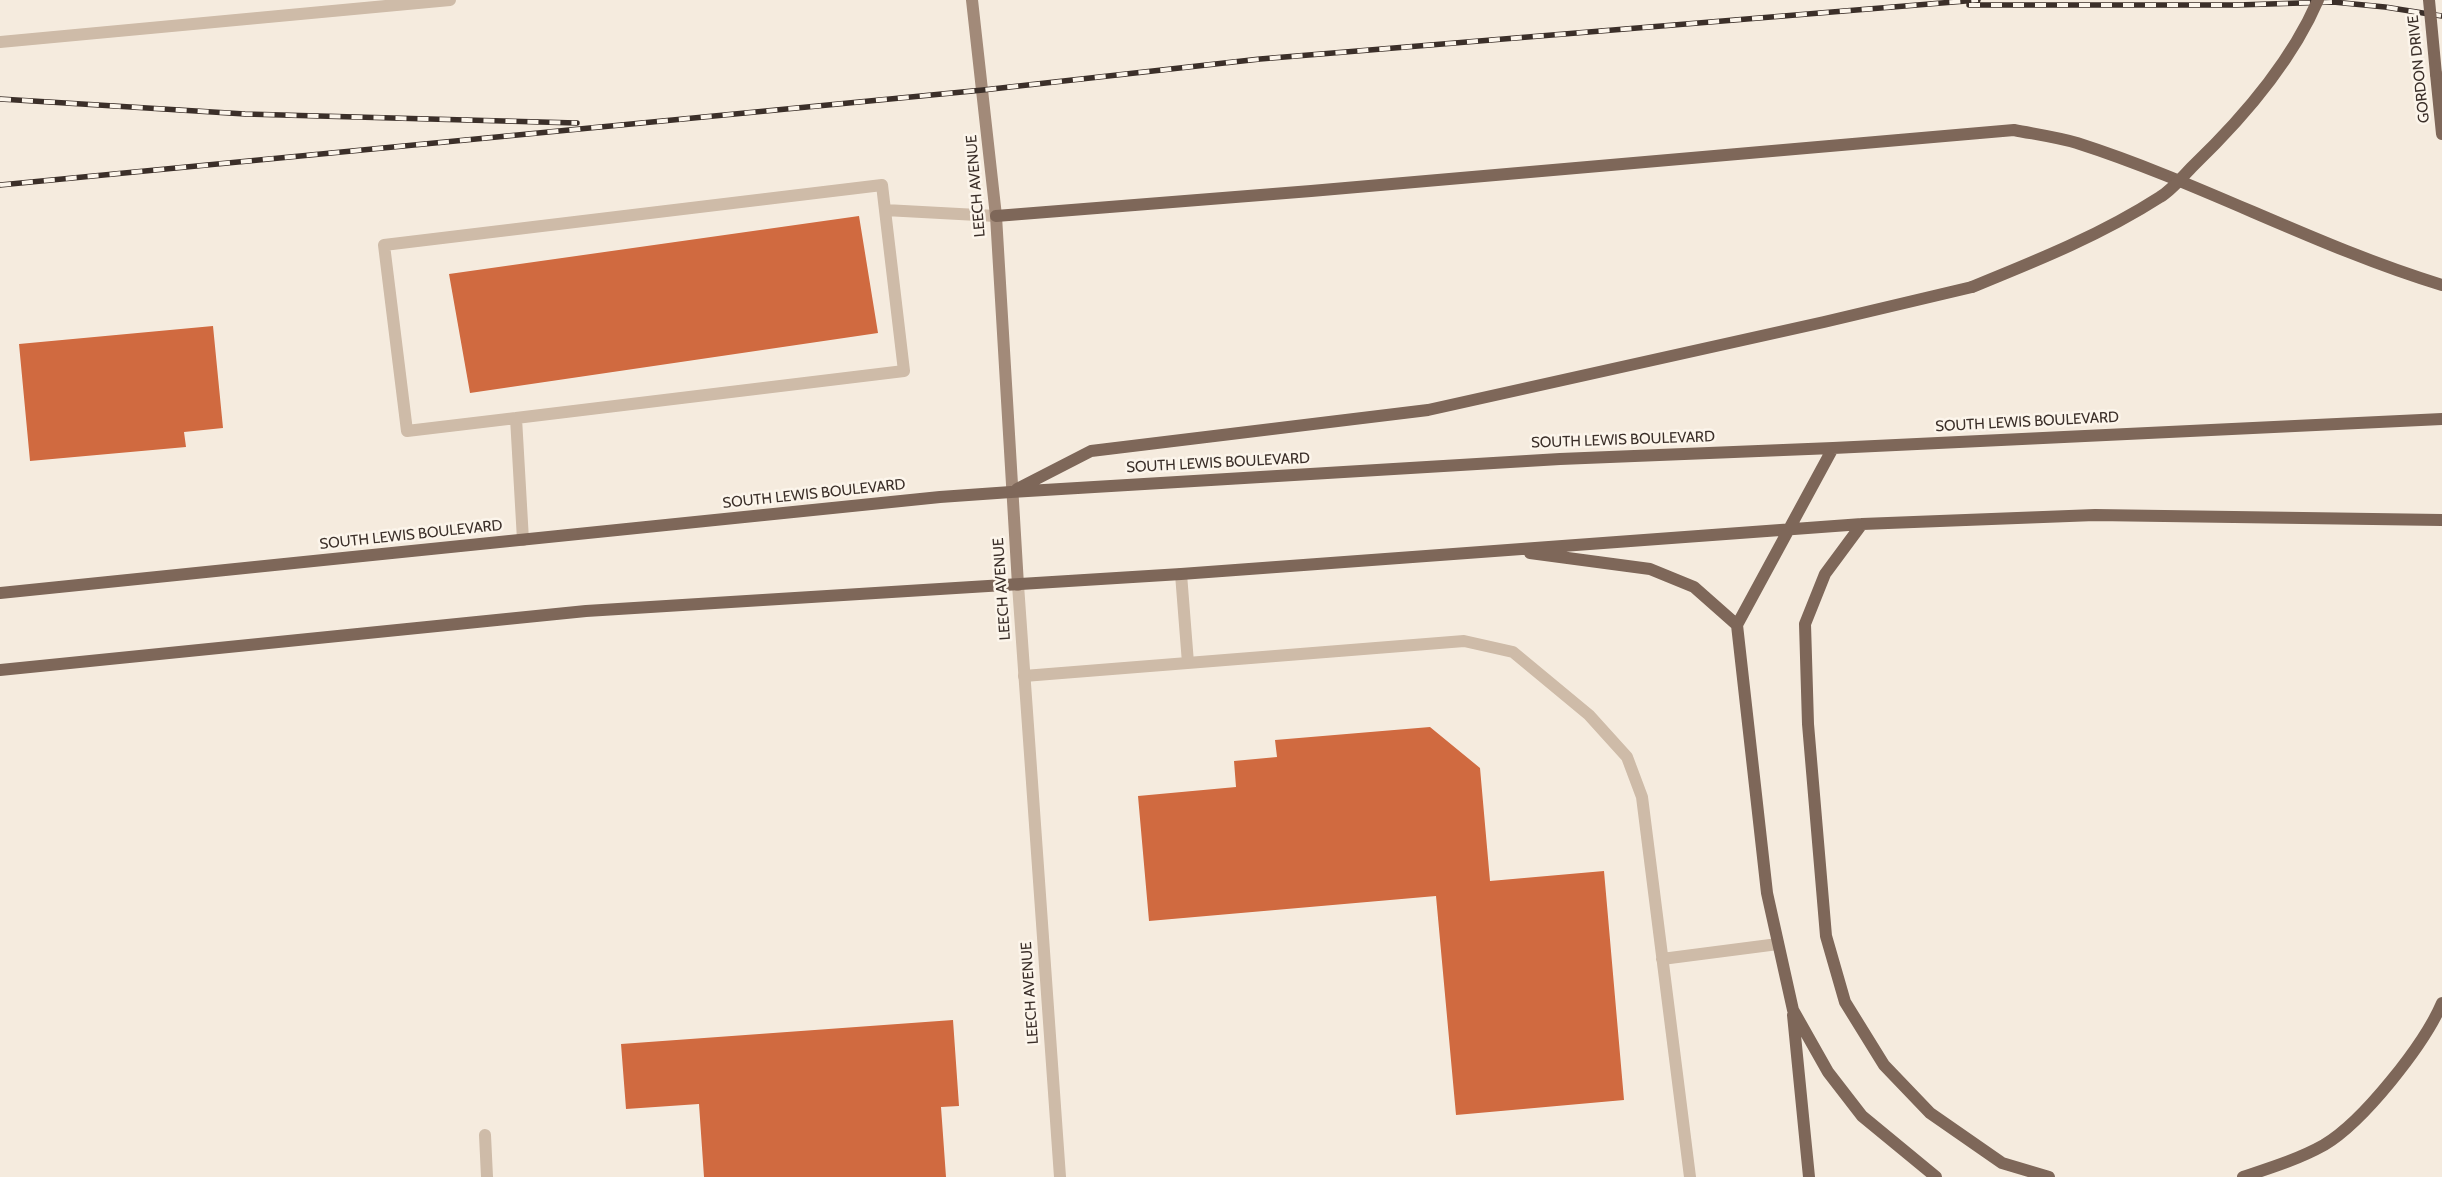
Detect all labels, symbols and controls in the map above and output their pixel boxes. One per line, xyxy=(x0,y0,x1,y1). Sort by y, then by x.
street label: GORDON DRIVE xyxy=(2404,14,2434,124)
street label: LEECH AVENUE xyxy=(963,134,989,238)
street label: SOUTH LEWIS BOULEVARD xyxy=(1935,408,2119,436)
street label: SOUTH LEWIS BOULEVARD xyxy=(1531,428,1715,452)
street label: SOUTH LEWIS BOULEVARD xyxy=(1126,449,1310,477)
street label: SOUTH LEWIS BOULEVARD xyxy=(722,475,906,513)
street label: SOUTH LEWIS BOULEVARD xyxy=(319,516,503,554)
street label: LEECH AVENUE xyxy=(989,537,1015,641)
street label: LEECH AVENUE xyxy=(1017,941,1043,1045)

